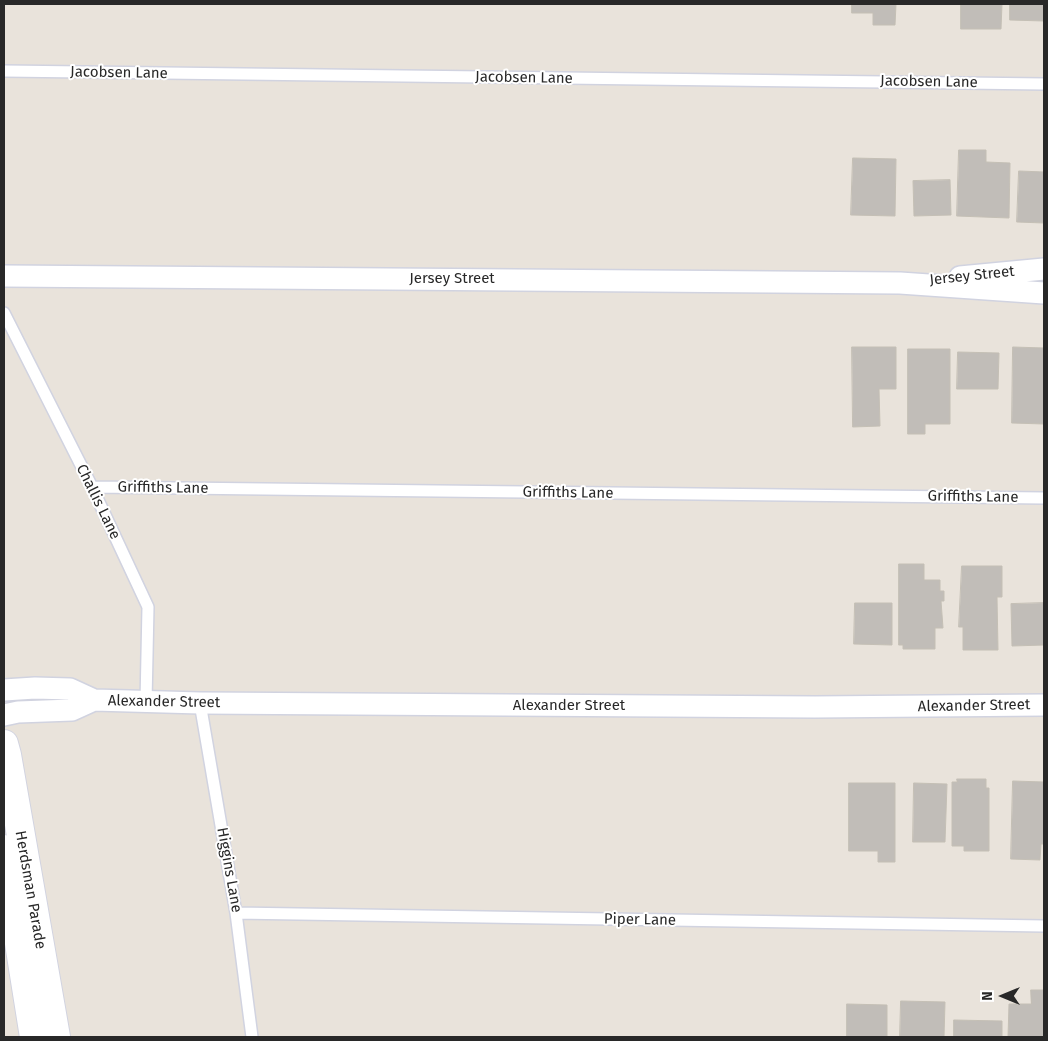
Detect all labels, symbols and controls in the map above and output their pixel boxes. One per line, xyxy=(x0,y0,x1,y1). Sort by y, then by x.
street label: Jacobsen Lane xyxy=(70,63,168,83)
street label: Jacobsen Lane xyxy=(475,68,573,88)
street label: Jacobsen Lane xyxy=(880,72,978,92)
street label: Jersey Street xyxy=(929,263,1015,289)
street label: Jersey Street xyxy=(409,270,495,288)
street label: Challis Lane xyxy=(72,461,124,543)
street label: Griffiths Lane xyxy=(117,478,209,498)
street label: Griffiths Lane xyxy=(522,483,614,503)
street label: Griffiths Lane xyxy=(927,487,1019,507)
street label: Alexander Street xyxy=(108,692,220,712)
street label: Alexander Street xyxy=(918,696,1030,716)
street label: Alexander Street xyxy=(513,697,625,715)
street label: Higgins Lane xyxy=(213,826,245,914)
street label: Herdsman Parade xyxy=(11,829,49,951)
street label: Piper Lane xyxy=(604,910,676,930)
north arrow xyxy=(978,971,1028,1021)
text: N xyxy=(979,991,996,1001)

